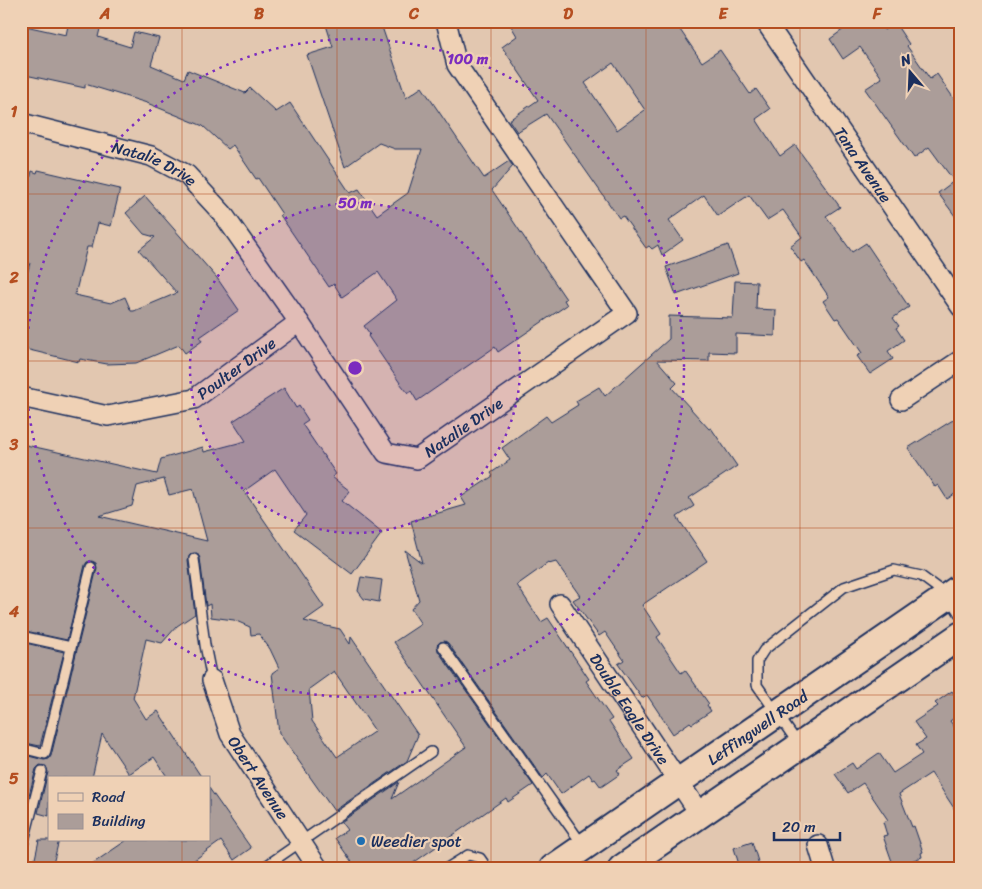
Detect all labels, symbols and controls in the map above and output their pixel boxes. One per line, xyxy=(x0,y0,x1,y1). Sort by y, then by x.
text: A xyxy=(99,0,110,28)
text: B xyxy=(254,0,265,28)
text: C xyxy=(408,0,420,28)
text: D xyxy=(563,0,573,28)
text: E xyxy=(719,0,729,28)
text: F xyxy=(872,0,883,28)
text: 100 m xyxy=(448,46,489,72)
text: N xyxy=(896,47,915,74)
north arrow xyxy=(884,48,934,98)
text: 1 xyxy=(11,97,18,126)
street label: Tana Avenue xyxy=(827,120,900,209)
street label: Natalie Drive xyxy=(109,132,205,193)
text: 50 m xyxy=(338,190,373,216)
text: 2 xyxy=(8,263,19,292)
street label: Poulter Drive xyxy=(190,329,282,407)
centre of rings xyxy=(346,359,364,377)
street label: Natalie Drive xyxy=(417,389,509,465)
text: 3 xyxy=(9,430,19,459)
text: 4 xyxy=(8,597,19,626)
street label: Double Eagle Drive xyxy=(582,647,678,771)
street label: Leffingwell Road xyxy=(701,681,815,773)
street label: Obert Avenue xyxy=(220,729,297,826)
text: 5 xyxy=(9,764,19,793)
legend xyxy=(48,776,210,842)
text: Road xyxy=(92,784,125,810)
text: Building xyxy=(92,808,146,834)
scale bar xyxy=(774,809,841,841)
text: 20 m xyxy=(782,814,816,840)
place label: Weedier spot xyxy=(371,827,462,856)
marker: Weedier spot xyxy=(355,835,367,847)

